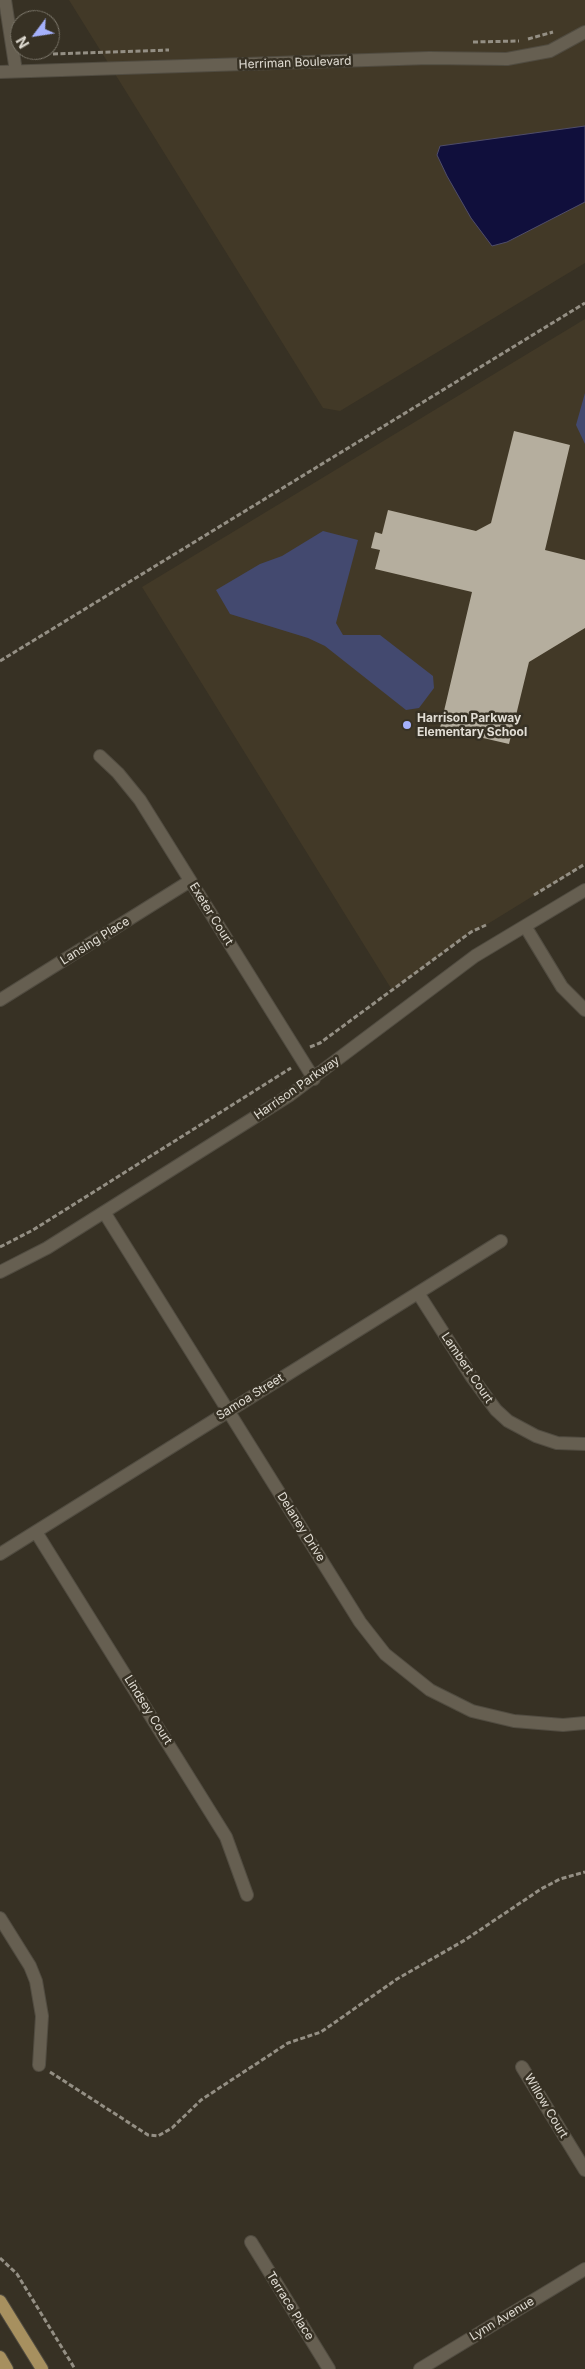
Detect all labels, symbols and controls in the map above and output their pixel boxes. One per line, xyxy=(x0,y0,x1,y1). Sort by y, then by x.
north arrow xyxy=(10,10,60,60)
text: N xyxy=(13,34,33,51)
street label: Herriman Boulevard xyxy=(238,54,352,72)
place label: Harrison Parkway Elementary School xyxy=(417,711,527,739)
marker: Harrison Parkway Elementary School xyxy=(401,719,413,731)
street label: Exeter Court xyxy=(186,880,236,948)
street label: Lansing Place xyxy=(58,914,132,968)
street label: Harrison Parkway xyxy=(252,1053,342,1123)
street label: Lambert Court xyxy=(438,1330,496,1406)
street label: Samoa Street xyxy=(214,1371,286,1423)
street label: Delaney Drive xyxy=(274,1490,328,1564)
street label: Lindsey Court xyxy=(121,1673,175,1747)
street label: Willow Court xyxy=(521,2071,571,2141)
street label: Terrace Place xyxy=(263,2269,317,2343)
street label: Lynn Avenue xyxy=(467,2294,537,2344)

